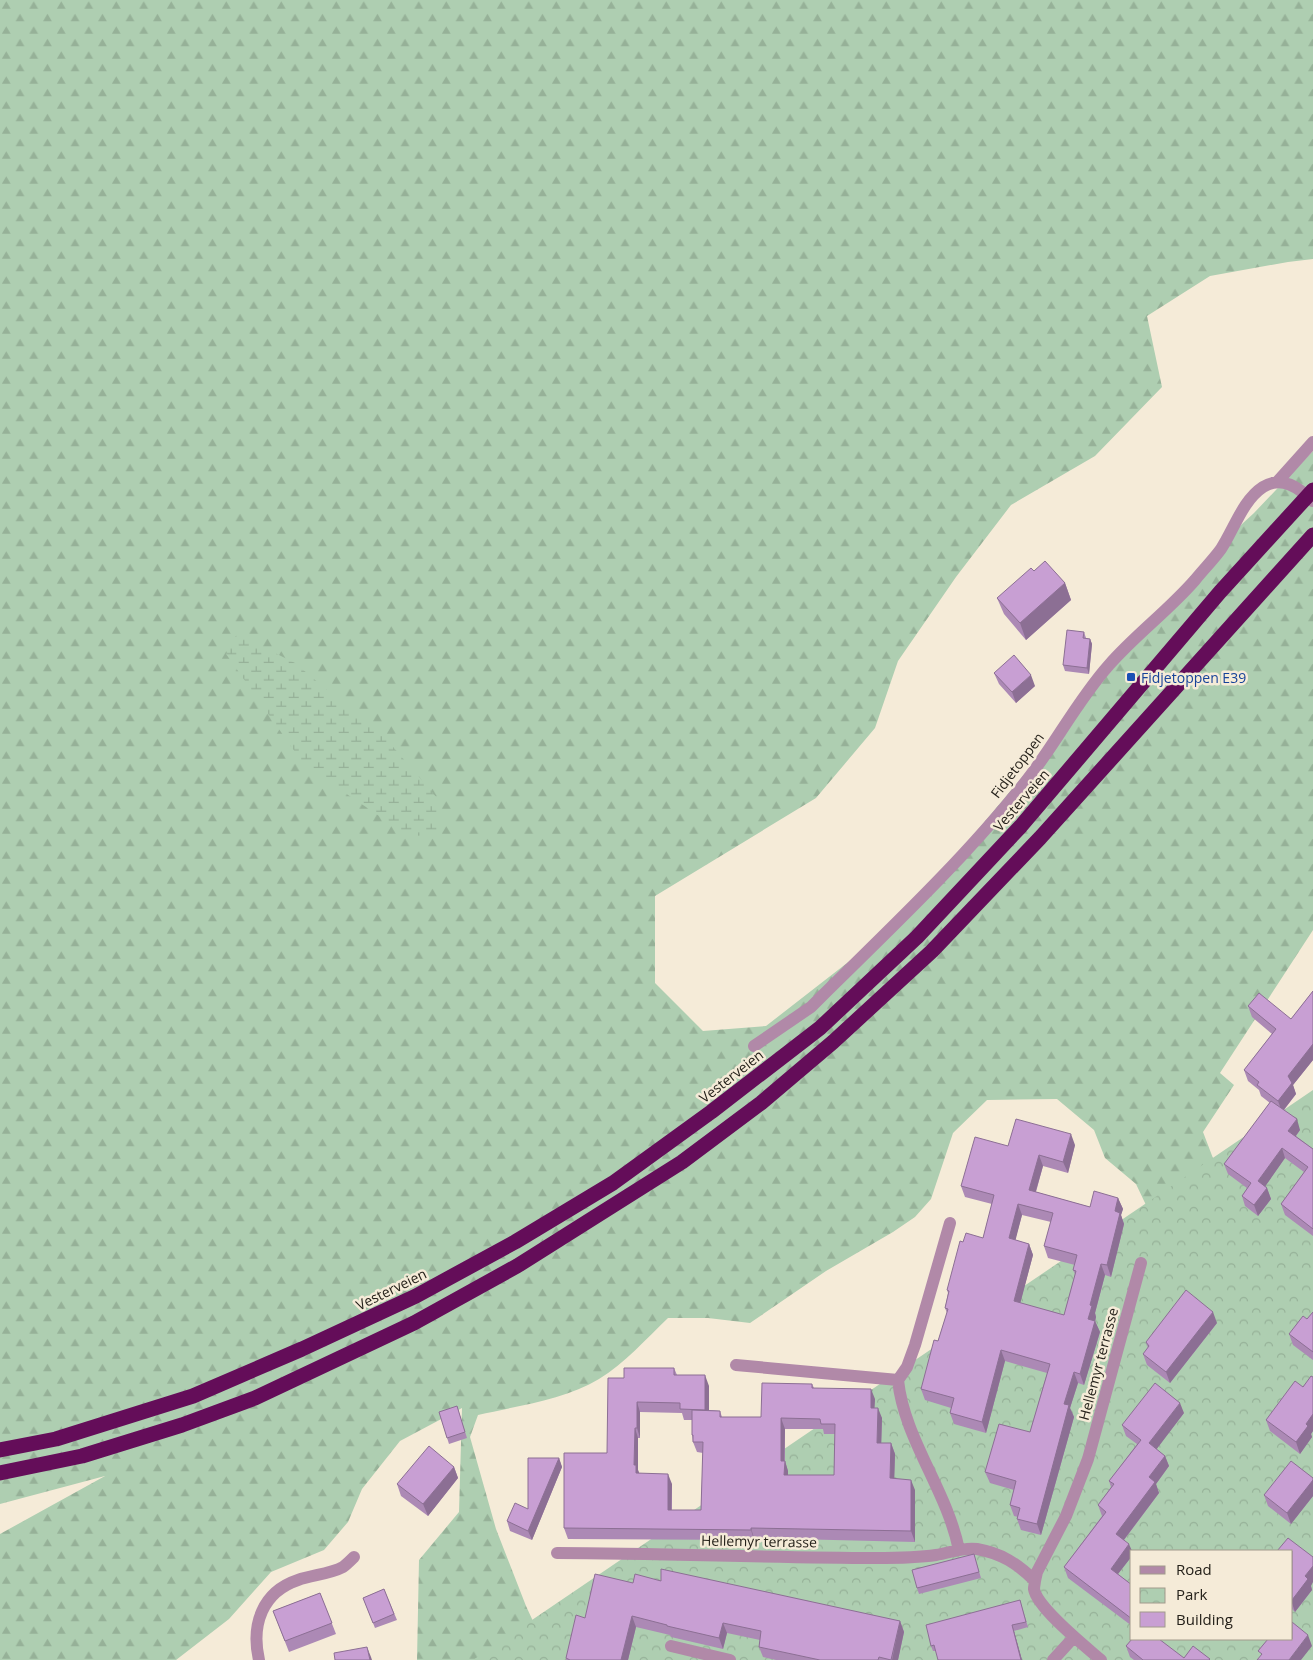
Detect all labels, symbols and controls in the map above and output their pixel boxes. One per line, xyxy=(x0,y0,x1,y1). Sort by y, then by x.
place label: Fidjetoppen E39 xyxy=(1141,668,1246,687)
marker: Fidjetoppen E39 xyxy=(1125,671,1137,683)
street label: Fidjetoppen xyxy=(986,728,1048,802)
street label: Vesterveien xyxy=(989,765,1053,835)
street label: Vesterveien xyxy=(695,1045,767,1107)
street label: Vesterveien xyxy=(353,1264,429,1314)
street label: Hellemyr terrasse xyxy=(1074,1306,1122,1422)
street label: Hellemyr terrasse xyxy=(701,1530,817,1552)
legend xyxy=(1130,1550,1293,1640)
text: Road xyxy=(1176,1559,1212,1579)
text: Park xyxy=(1176,1584,1207,1604)
text: Building xyxy=(1176,1609,1233,1629)

